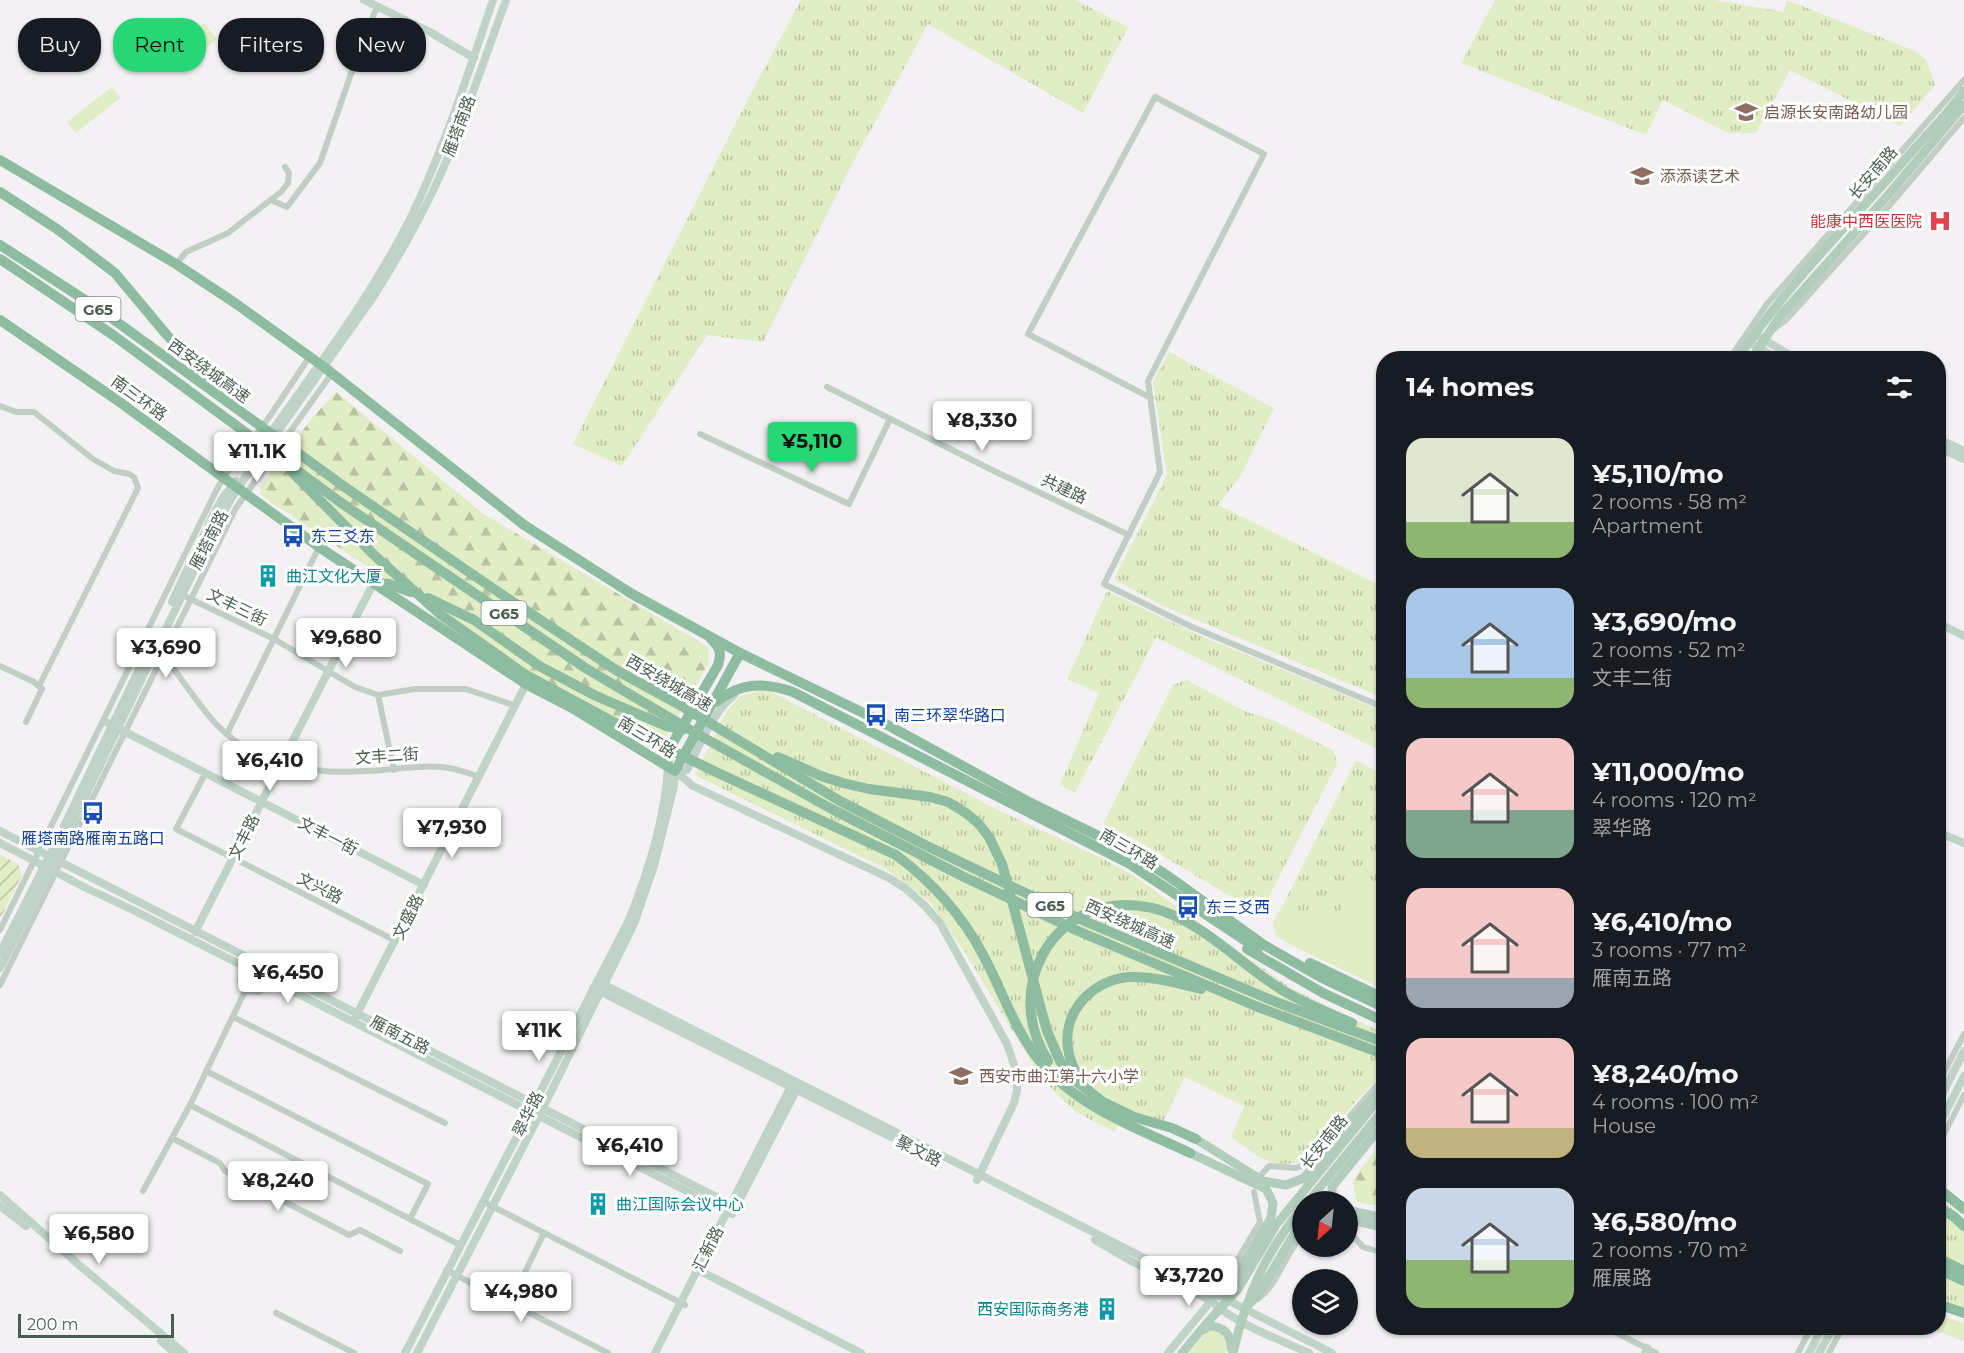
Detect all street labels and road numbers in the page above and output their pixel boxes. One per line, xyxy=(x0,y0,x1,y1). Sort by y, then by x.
street label: 雁塔南路 xyxy=(439,93,479,159)
street label: 长安南路 xyxy=(1845,143,1901,203)
road number: G65 xyxy=(76,297,120,321)
street label: 西安绕城高速 xyxy=(165,335,253,407)
street label: 南三环路 xyxy=(108,372,170,424)
street label: 共建路 xyxy=(1038,470,1090,508)
street label: 雁塔南路 xyxy=(186,507,232,573)
street label: 文丰三街 xyxy=(204,584,270,630)
road number: G65 xyxy=(482,601,526,625)
street label: 西安绕城高速 xyxy=(623,651,715,715)
street label: 南三环路 xyxy=(615,712,679,762)
street label: 文丰二街 xyxy=(354,744,420,768)
street label: 文丰路 xyxy=(225,811,263,863)
street label: 文丰一街 xyxy=(295,813,361,859)
street label: 南三环路 xyxy=(1097,825,1161,873)
street label: 文兴路 xyxy=(294,869,346,907)
street label: 文盛路 xyxy=(389,891,427,943)
road number: G65 xyxy=(1028,893,1072,917)
street label: 西安绕城高速 xyxy=(1082,896,1178,952)
street label: 雁南五路 xyxy=(367,1012,433,1058)
street label: 翠华路 xyxy=(509,1088,547,1140)
street label: 长安南路 xyxy=(1296,1111,1352,1173)
street label: 聚文路 xyxy=(893,1132,945,1170)
street label: 汇新路 xyxy=(689,1223,727,1275)

